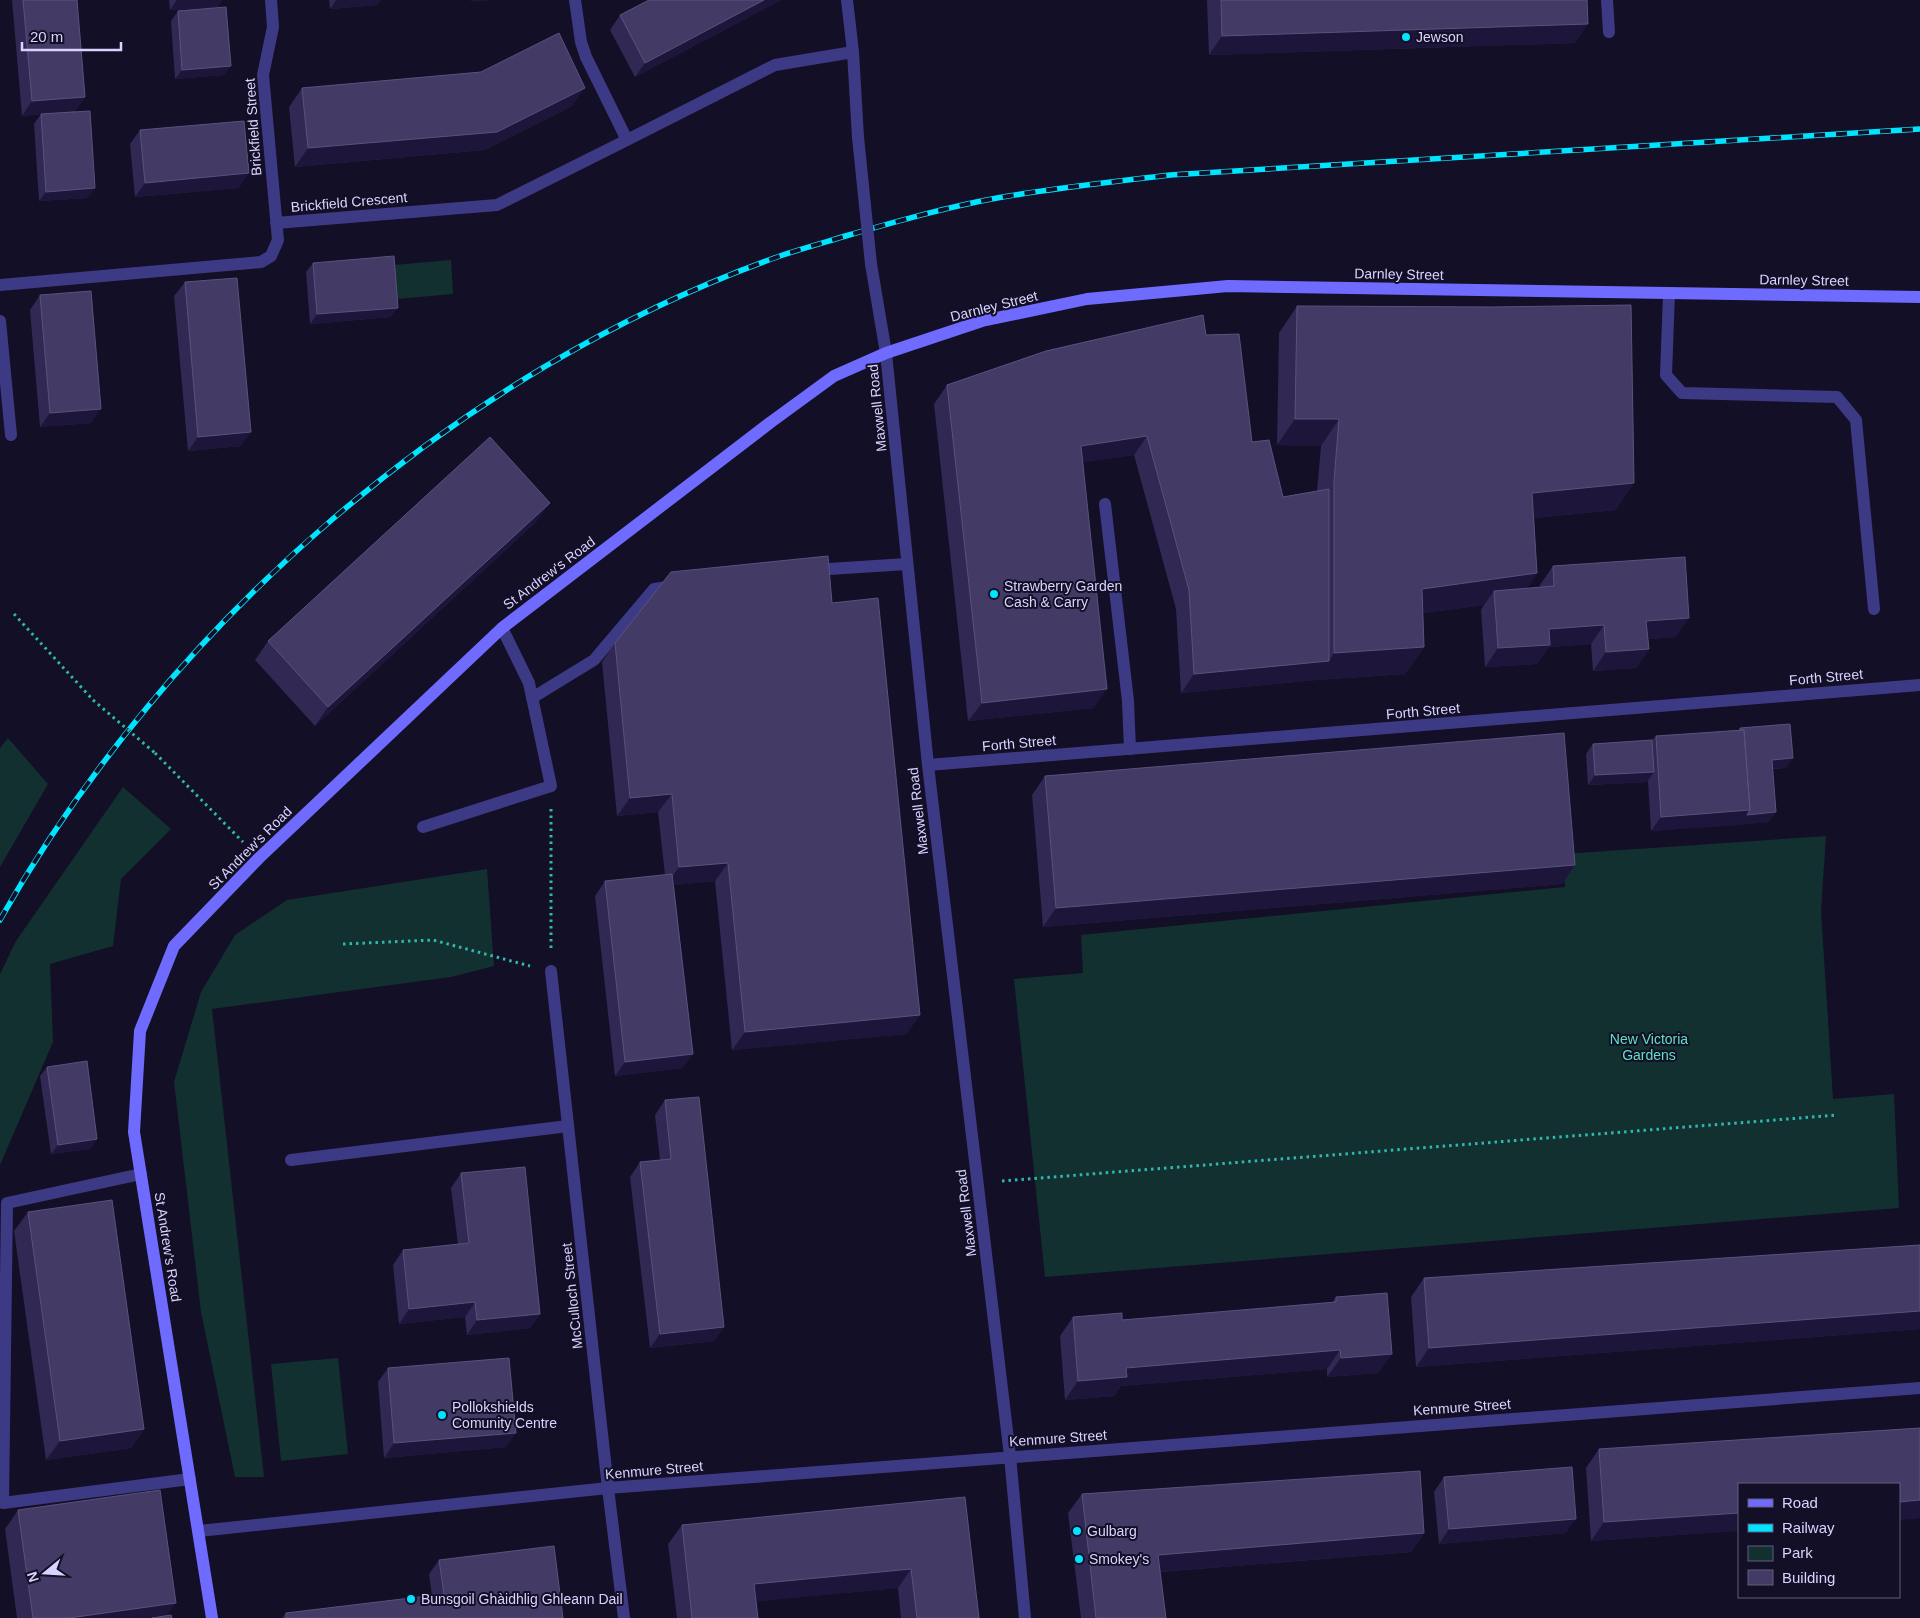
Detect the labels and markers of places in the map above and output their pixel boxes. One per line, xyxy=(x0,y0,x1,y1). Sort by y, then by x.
place label: Jewson xyxy=(1416,29,1463,45)
marker: Jewson xyxy=(1400,31,1412,43)
place label: Strawberry Garden Cash & Carry xyxy=(1004,578,1122,610)
marker: Strawberry Garden Cash & Carry xyxy=(988,588,1000,600)
place label: Pollokshields Comunity Centre xyxy=(452,1399,557,1431)
marker: Pollokshields Comunity Centre xyxy=(436,1409,448,1421)
place label: Gulbarg xyxy=(1087,1523,1137,1539)
marker: Gulbarg xyxy=(1071,1525,1083,1537)
place label: Smokey's xyxy=(1089,1551,1149,1567)
marker: Smokey's xyxy=(1073,1553,1085,1565)
place label: Bunsgoil Ghàidhlig Ghleann Dail xyxy=(421,1591,623,1607)
marker: Bunsgoil Ghàidhlig Ghleann Dail xyxy=(405,1593,417,1605)

